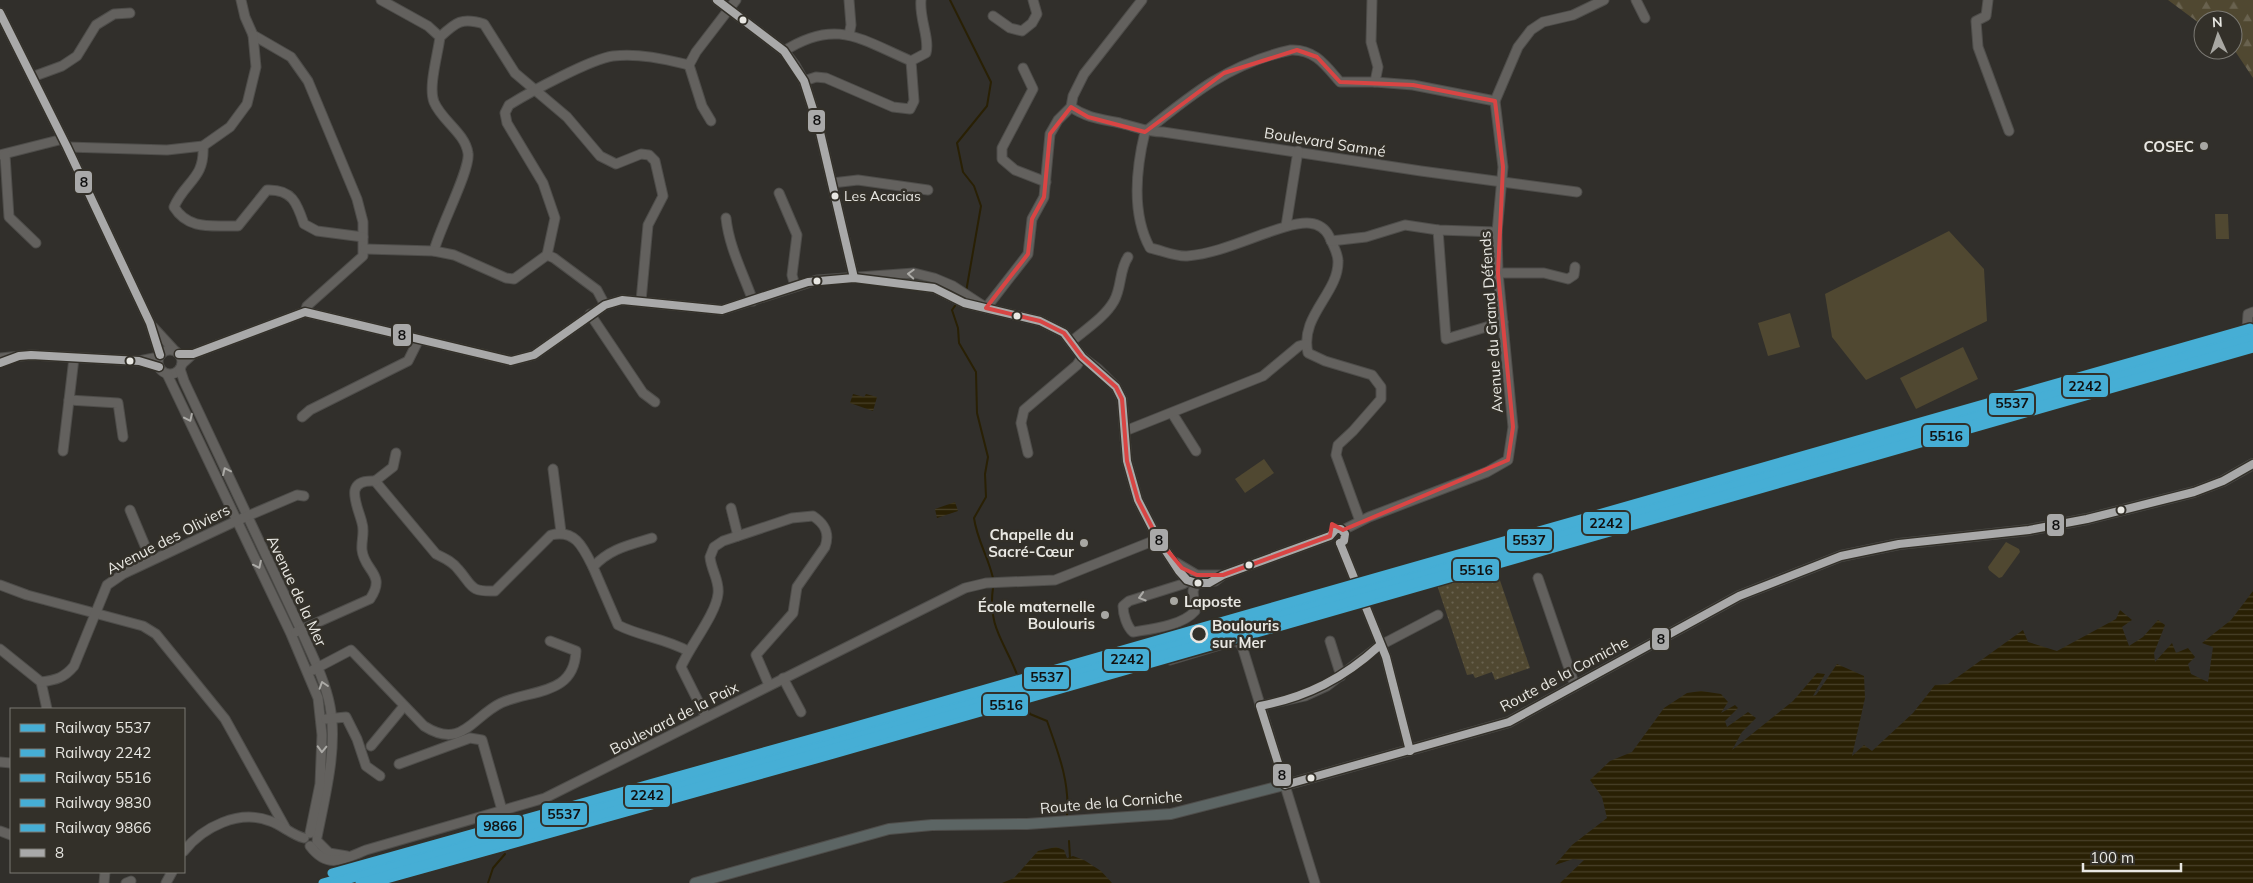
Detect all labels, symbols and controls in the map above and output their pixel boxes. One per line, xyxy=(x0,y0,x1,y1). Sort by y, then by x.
north arrow xyxy=(2193,10,2243,60)
text: N xyxy=(2212,13,2223,31)
unlabelled marker xyxy=(738,15,748,25)
line badge: 8 xyxy=(807,109,826,133)
text: 8 xyxy=(813,111,821,129)
street label: Boulevard Samné xyxy=(1263,123,1387,161)
place label: COSEC xyxy=(2143,137,2194,156)
marker: COSEC xyxy=(2198,140,2210,152)
line badge: 8 xyxy=(74,170,93,194)
text: 8 xyxy=(80,173,88,191)
place label: Les Acacias xyxy=(844,187,921,205)
marker: Les Acacias xyxy=(830,191,840,201)
street label: Avenue du Grand Défends xyxy=(1475,230,1507,414)
one-way arrow xyxy=(907,269,914,279)
unlabelled marker xyxy=(812,276,822,286)
unlabelled marker xyxy=(1012,311,1022,321)
line badge: 8 xyxy=(392,323,412,347)
text: 8 xyxy=(398,326,406,344)
unlabelled marker xyxy=(125,356,135,366)
line badge: 2242 xyxy=(2062,374,2109,398)
text: 2242 xyxy=(2068,377,2102,395)
line badge: 5537 xyxy=(1988,392,2035,416)
text: 5537 xyxy=(1995,394,2029,412)
one-way arrow xyxy=(183,413,193,422)
line badge: 5516 xyxy=(1922,424,1970,448)
text: 5516 xyxy=(1929,427,1963,445)
one-way arrow xyxy=(222,467,233,476)
street label: Avenue des Oliviers xyxy=(103,500,233,578)
unlabelled marker xyxy=(2116,505,2126,515)
line badge: 2242 xyxy=(1582,511,1630,535)
line badge: 8 xyxy=(2046,513,2065,537)
text: 2242 xyxy=(1589,514,1623,532)
text: 8 xyxy=(2052,516,2060,534)
place label: Chapelle du Sacré-Cœur xyxy=(988,525,1074,561)
line badge: 8 xyxy=(1149,528,1169,552)
line badge: 5537 xyxy=(1506,528,1553,552)
text: 8 xyxy=(1155,531,1163,549)
text: 5537 xyxy=(1512,531,1546,549)
street label: Avenue de la Mer xyxy=(263,533,331,650)
marker: Chapelle du Sacré-Cœur xyxy=(1078,537,1090,549)
line badge: 5516 xyxy=(1452,558,1500,582)
one-way arrow xyxy=(251,560,262,569)
unlabelled marker xyxy=(1244,560,1254,570)
text: 5516 xyxy=(1459,561,1493,579)
unlabelled marker xyxy=(1193,578,1203,588)
one-way arrow xyxy=(1139,592,1147,602)
place label: Laposte xyxy=(1184,592,1241,611)
marker: Laposte xyxy=(1168,595,1180,607)
place label: École maternelle Boulouris xyxy=(978,597,1095,633)
marker: École maternelle Boulouris xyxy=(1099,609,1111,621)
place label: Boulouris sur Mer xyxy=(1212,616,1279,652)
marker: Boulouris sur Mer xyxy=(1190,625,1208,643)
line badge: 8 xyxy=(1651,627,1670,651)
text: 8 xyxy=(1657,630,1665,648)
street label: Route de la Corniche xyxy=(1497,632,1631,716)
line badge: 2242 xyxy=(1103,648,1150,672)
text: 2242 xyxy=(1110,650,1144,668)
line badge: 5537 xyxy=(1023,666,1070,690)
text: 5537 xyxy=(1030,668,1064,686)
street label: Boulevard de la Paix xyxy=(607,677,741,759)
one-way arrow xyxy=(319,682,329,690)
line badge: 5516 xyxy=(982,693,1029,717)
text: 5516 xyxy=(989,696,1023,714)
legend xyxy=(10,708,185,873)
text: Railway 5537 xyxy=(55,718,151,737)
text: Railway 2242 xyxy=(55,743,151,762)
one-way arrow xyxy=(316,745,327,753)
line badge: 8 xyxy=(1272,763,1292,787)
text: 8 xyxy=(1278,766,1286,784)
text: Railway 5516 xyxy=(55,768,151,787)
unlabelled marker xyxy=(1306,773,1316,783)
line badge: 2242 xyxy=(624,784,671,808)
text: 2242 xyxy=(630,786,664,804)
street label: Route de la Corniche xyxy=(1039,786,1183,818)
text: Railway 9830 xyxy=(55,793,151,812)
line badge: 5537 xyxy=(541,802,588,826)
text: 5537 xyxy=(547,805,581,823)
line badge: 9866 xyxy=(476,814,523,838)
text: 9866 xyxy=(483,817,517,835)
text: Railway 9866 xyxy=(55,818,151,837)
scale bar xyxy=(2083,840,2180,872)
text: 8 xyxy=(55,843,64,862)
text: 100 m xyxy=(2090,848,2134,867)

